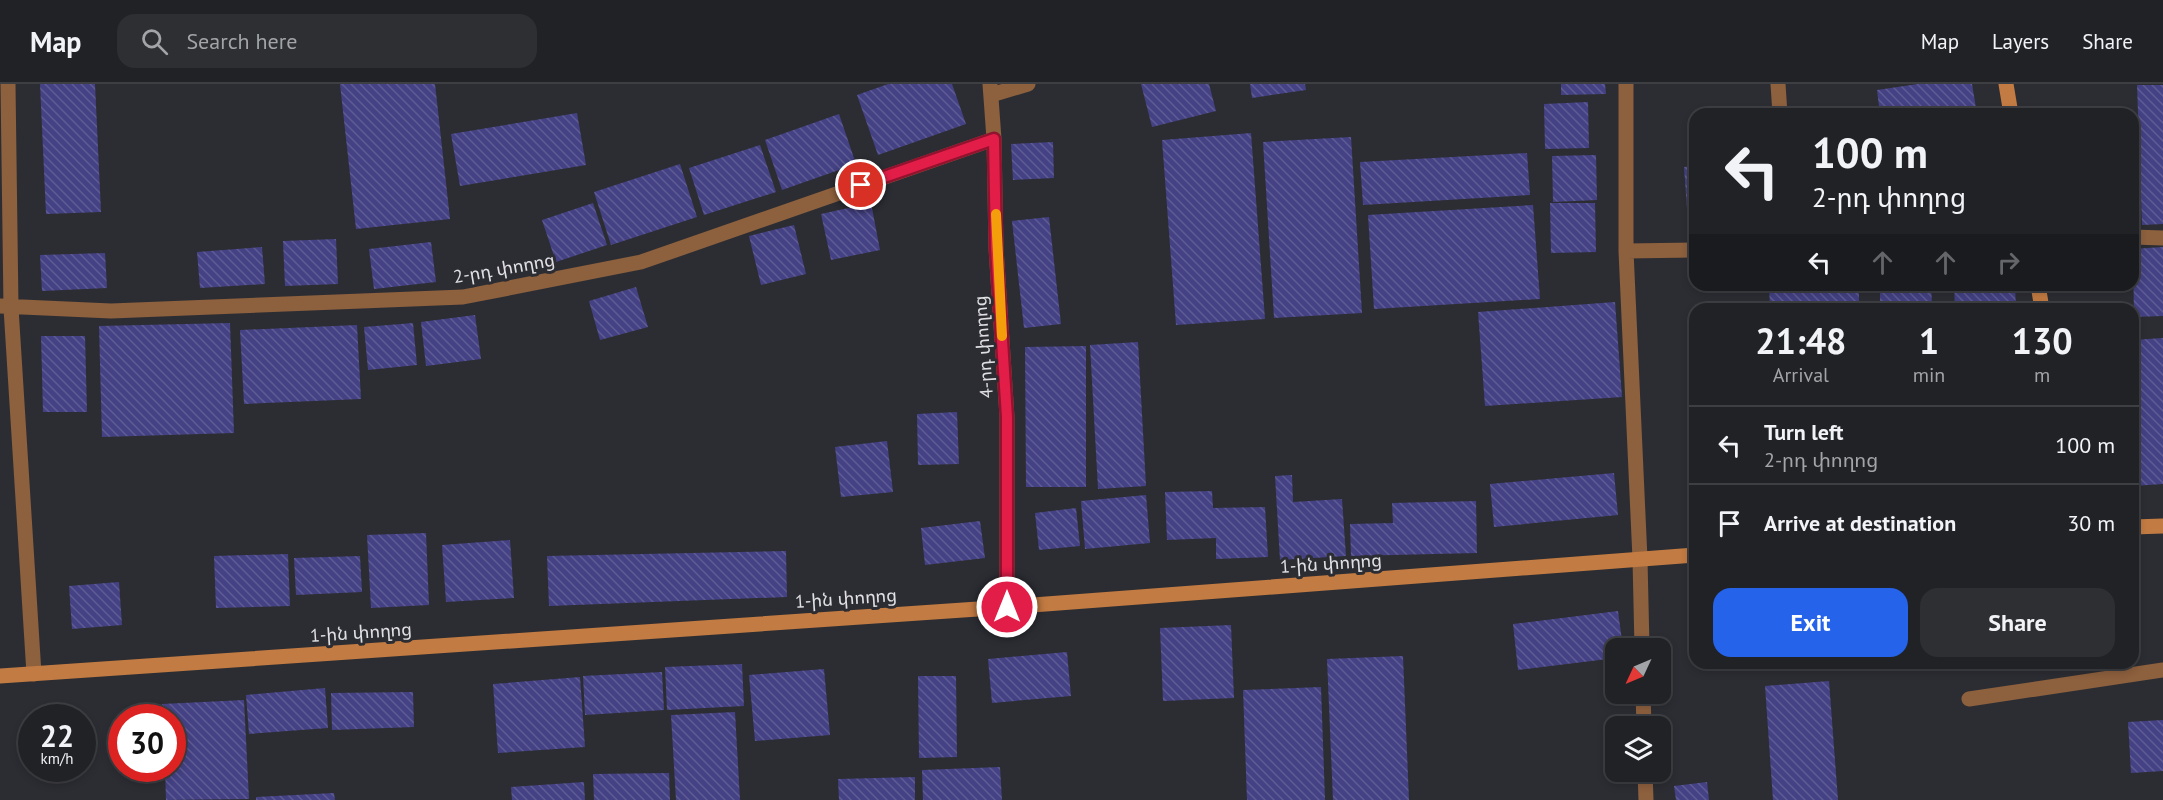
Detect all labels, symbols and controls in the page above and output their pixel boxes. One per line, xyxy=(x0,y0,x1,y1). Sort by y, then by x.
search box xyxy=(117,14,537,68)
text: Map xyxy=(30,23,81,60)
icon: search xyxy=(138,25,171,58)
text: Search here xyxy=(186,27,297,55)
text: Map xyxy=(1921,28,1959,55)
text: Layers xyxy=(1992,28,2049,55)
text: Share xyxy=(2082,28,2133,55)
text: 100 m xyxy=(1812,125,1928,180)
icon: left xyxy=(1713,132,1791,210)
pin xyxy=(835,159,886,210)
icon: arrive xyxy=(844,168,877,201)
text: 2-րդ փողոց xyxy=(1812,180,1966,214)
icon: left xyxy=(1803,246,1836,279)
icon: ahead xyxy=(1866,246,1899,279)
icon: ahead xyxy=(1929,246,1962,279)
icon: right xyxy=(1992,246,2025,279)
street label: 2-րդ փողոց xyxy=(451,248,557,288)
street label: 4-րդ փողոց xyxy=(968,295,998,399)
text: 21:48 xyxy=(1755,317,1847,364)
text: 1 xyxy=(1919,317,1939,364)
text: 130 xyxy=(2012,317,2073,364)
text: Arrival xyxy=(1773,362,1829,388)
text: min xyxy=(1913,362,1945,388)
text: m xyxy=(2034,362,2050,388)
text: Turn left xyxy=(1764,418,1844,446)
icon: left xyxy=(1713,429,1746,462)
text: 100 m xyxy=(2055,431,2115,459)
text: 2-րդ փողոց xyxy=(1764,447,1878,473)
icon: arrive xyxy=(1713,507,1746,540)
text: Arrive at destination xyxy=(1764,509,1956,537)
text: 30 m xyxy=(2067,509,2115,537)
street label: 1-ին փողոց xyxy=(1279,548,1383,578)
position arrow xyxy=(975,575,1039,639)
street label: 1-ին փողոց xyxy=(794,583,898,613)
button: Exit xyxy=(1713,588,1908,657)
button: Share xyxy=(1920,588,2115,657)
street label: 1-ին փողոց xyxy=(309,617,413,647)
north arrow xyxy=(1605,638,1671,704)
map controls xyxy=(1605,638,1671,782)
speed limit sign: 30 xyxy=(108,704,186,782)
text: 22 xyxy=(40,716,74,755)
button: layers xyxy=(1605,716,1671,782)
text: km/h xyxy=(41,749,73,768)

